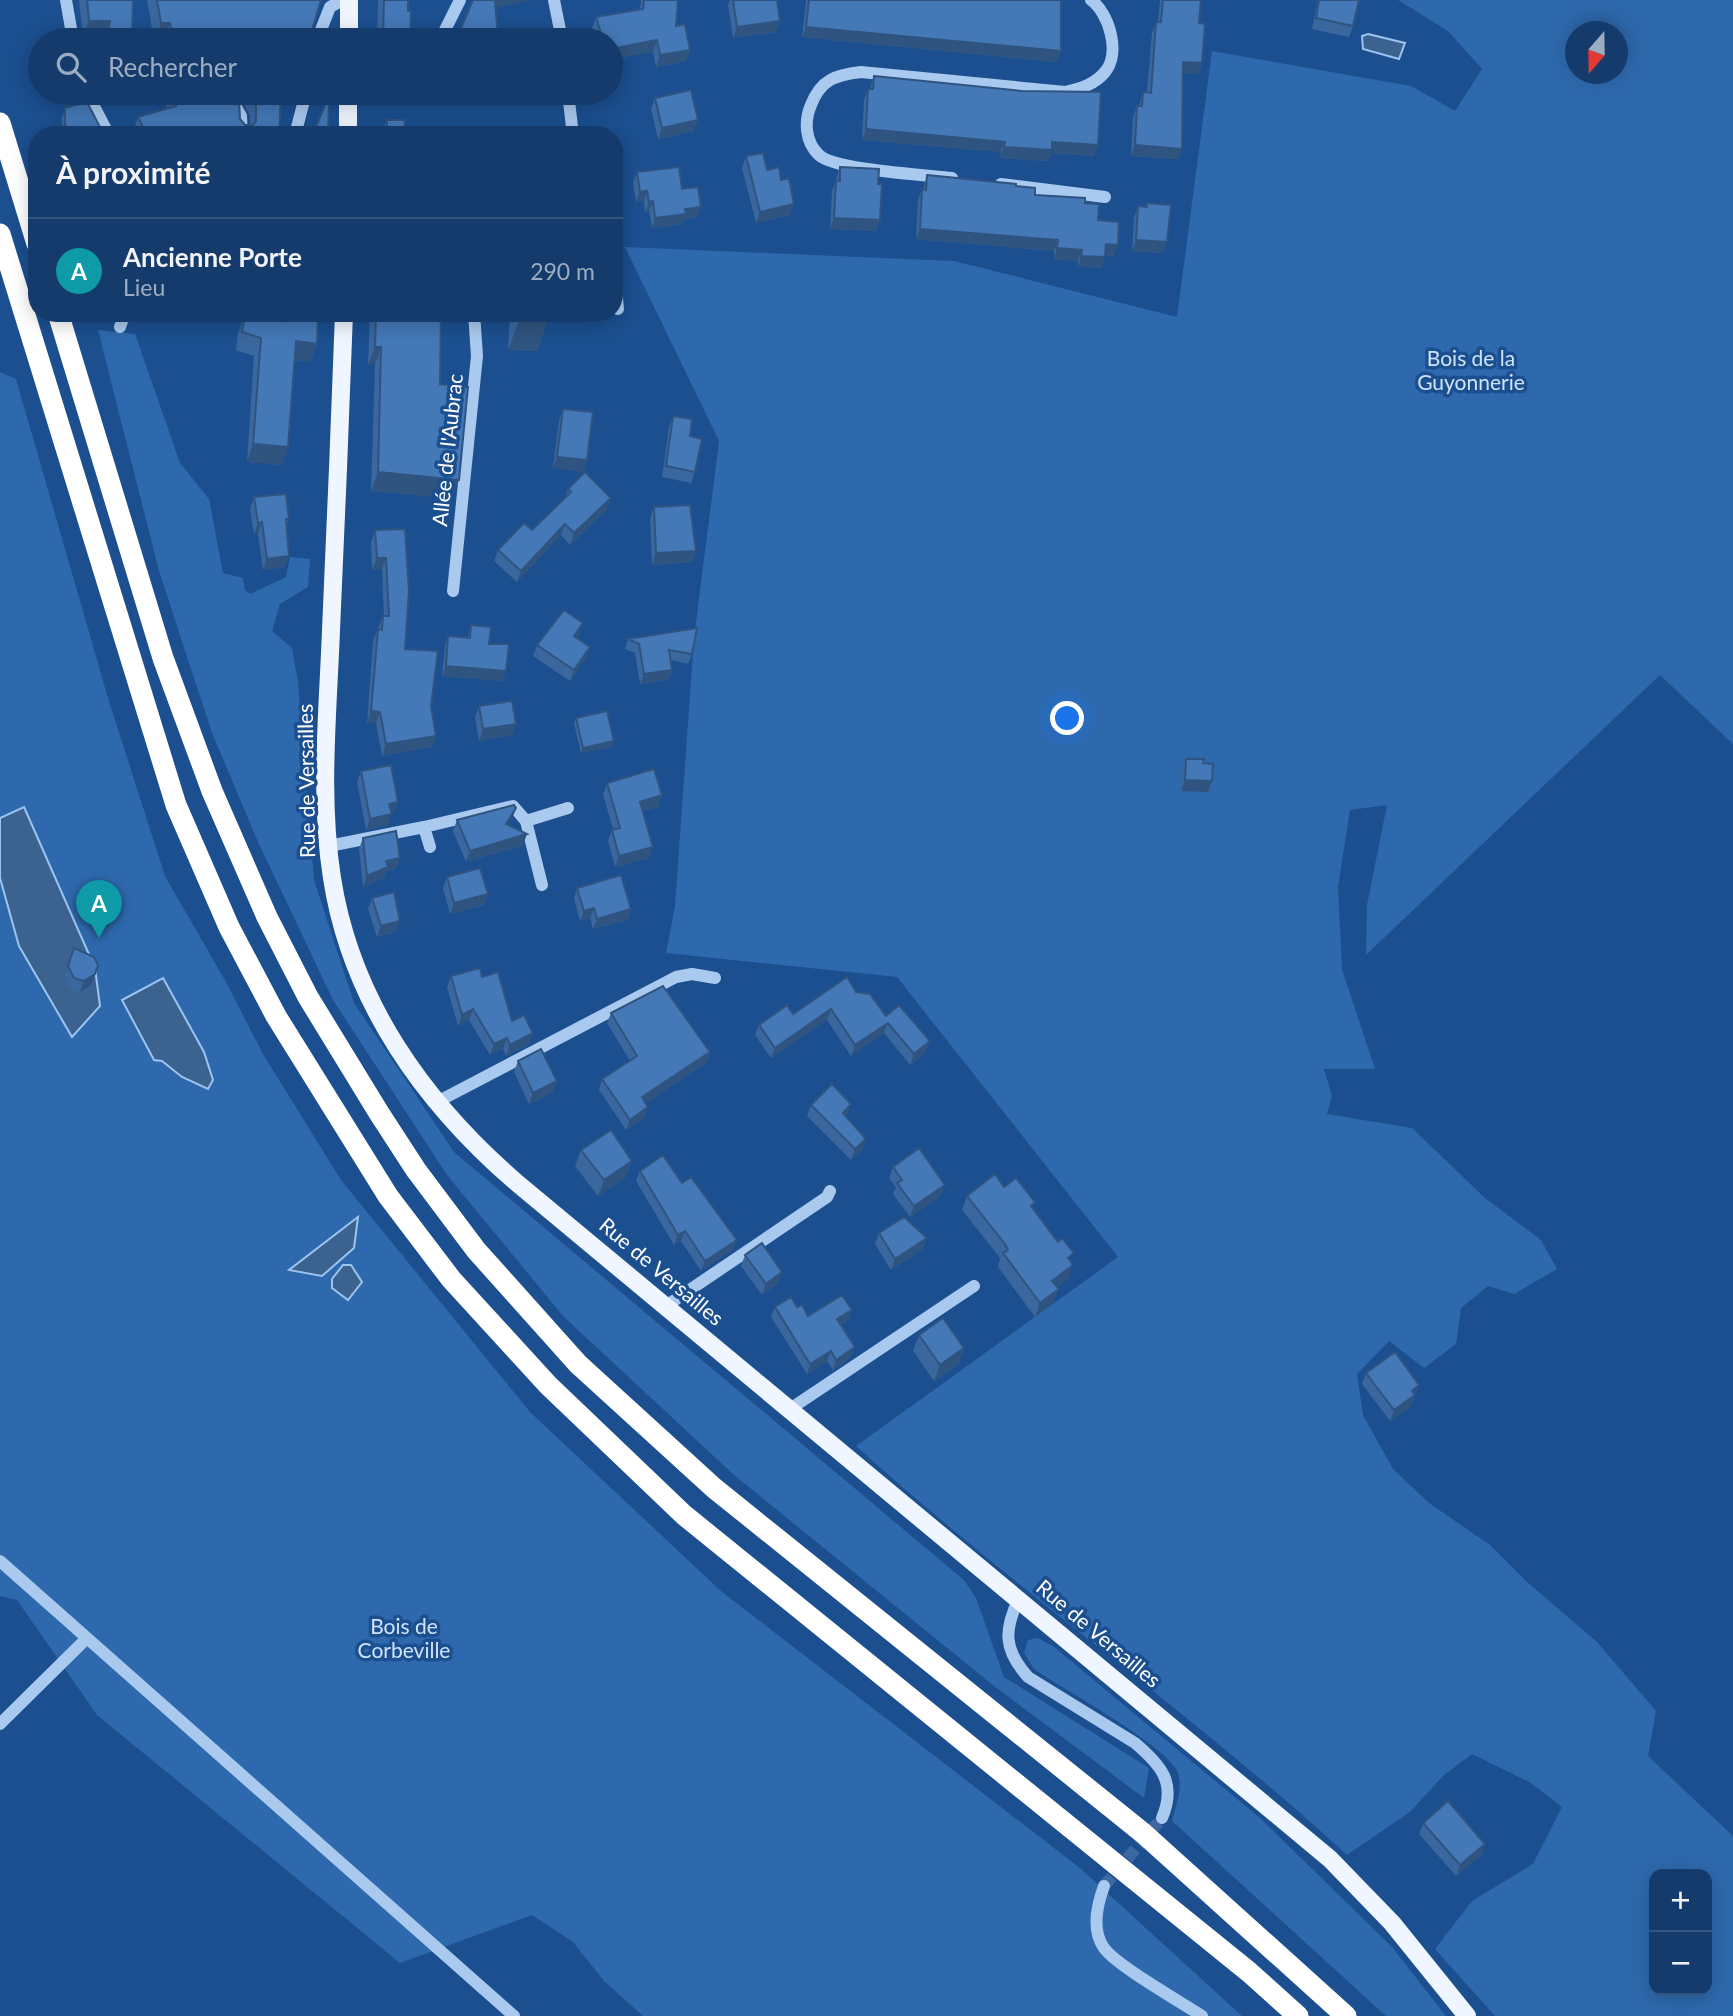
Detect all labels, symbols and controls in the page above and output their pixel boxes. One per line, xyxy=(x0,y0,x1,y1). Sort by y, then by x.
north arrow xyxy=(1565,21,1628,84)
search box xyxy=(28,28,623,105)
icon: search xyxy=(52,48,90,86)
text: Rechercher xyxy=(108,51,237,83)
text: À proximité xyxy=(56,154,211,190)
text: Ancienne Porte xyxy=(123,241,302,273)
text: A xyxy=(71,257,87,285)
text: 290 m xyxy=(530,257,595,285)
text: Lieu xyxy=(123,273,165,301)
park label: Bois de la Guyonnerie xyxy=(1417,345,1525,394)
street label: Allée de l'Aubrac xyxy=(426,372,467,527)
your location xyxy=(1050,701,1084,735)
street label: Rue de Versailles xyxy=(292,704,319,858)
pin: A xyxy=(76,880,122,938)
street label: Rue de Versailles xyxy=(595,1212,729,1330)
street label: Rue de Versailles xyxy=(1032,1574,1166,1692)
park label: Bois de Corbeville xyxy=(358,1613,450,1662)
map controls xyxy=(1649,1869,1712,1995)
button: + xyxy=(1649,1869,1712,1932)
button: − xyxy=(1649,1932,1712,1995)

